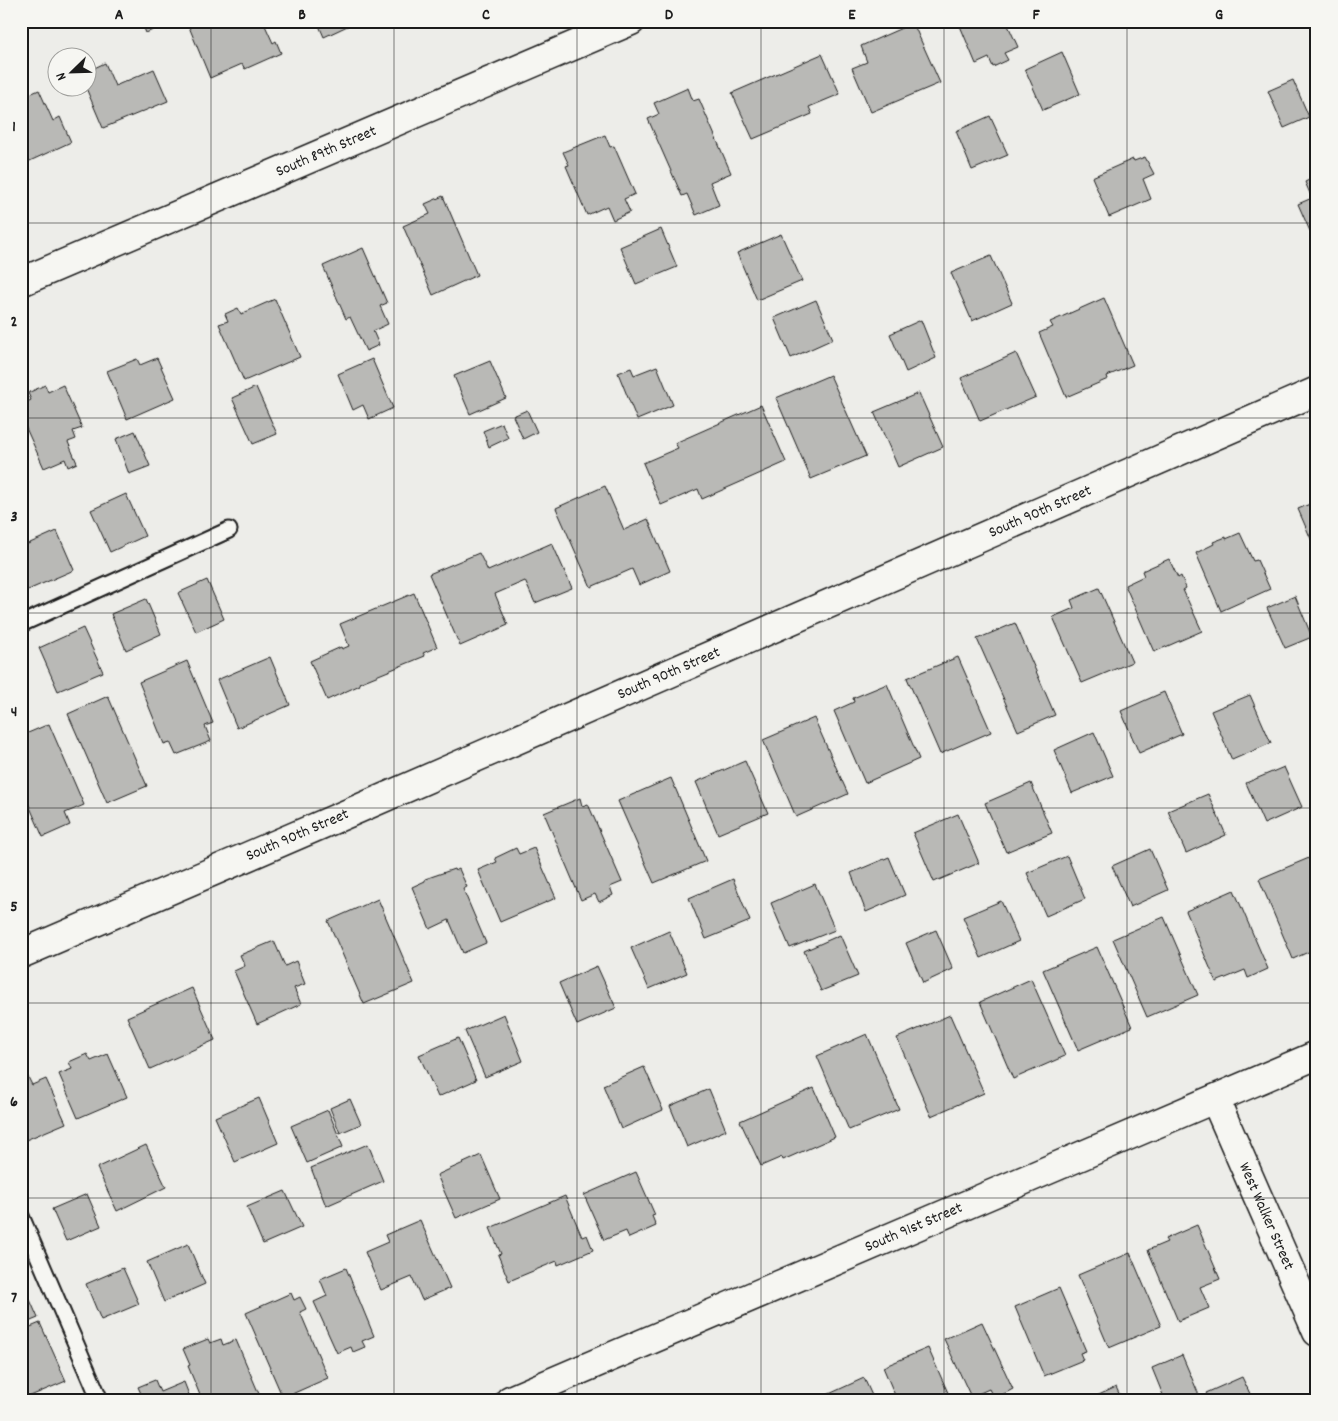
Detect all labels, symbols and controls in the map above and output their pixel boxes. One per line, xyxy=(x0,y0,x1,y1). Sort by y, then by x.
text: A xyxy=(115,4,124,27)
text: B xyxy=(298,4,306,27)
text: C xyxy=(482,4,490,27)
text: D xyxy=(665,4,674,27)
text: E xyxy=(848,4,856,27)
text: F xyxy=(1032,4,1040,27)
text: G xyxy=(1215,4,1223,27)
north arrow xyxy=(48,48,98,98)
text: N xyxy=(51,69,72,83)
text: 1 xyxy=(12,116,16,139)
street label: South 89th Street xyxy=(272,120,380,183)
text: 2 xyxy=(11,311,18,334)
street label: South 90th Street xyxy=(985,479,1095,544)
text: 3 xyxy=(10,506,18,529)
street label: South 90th Street xyxy=(614,641,724,706)
text: 4 xyxy=(11,701,17,724)
street label: South 90th Street xyxy=(242,803,353,867)
text: 5 xyxy=(10,896,18,919)
text: 6 xyxy=(10,1091,18,1114)
street label: West Walker Street xyxy=(1233,1159,1300,1274)
street label: South 91st Street xyxy=(861,1196,966,1258)
text: 7 xyxy=(11,1287,17,1310)

